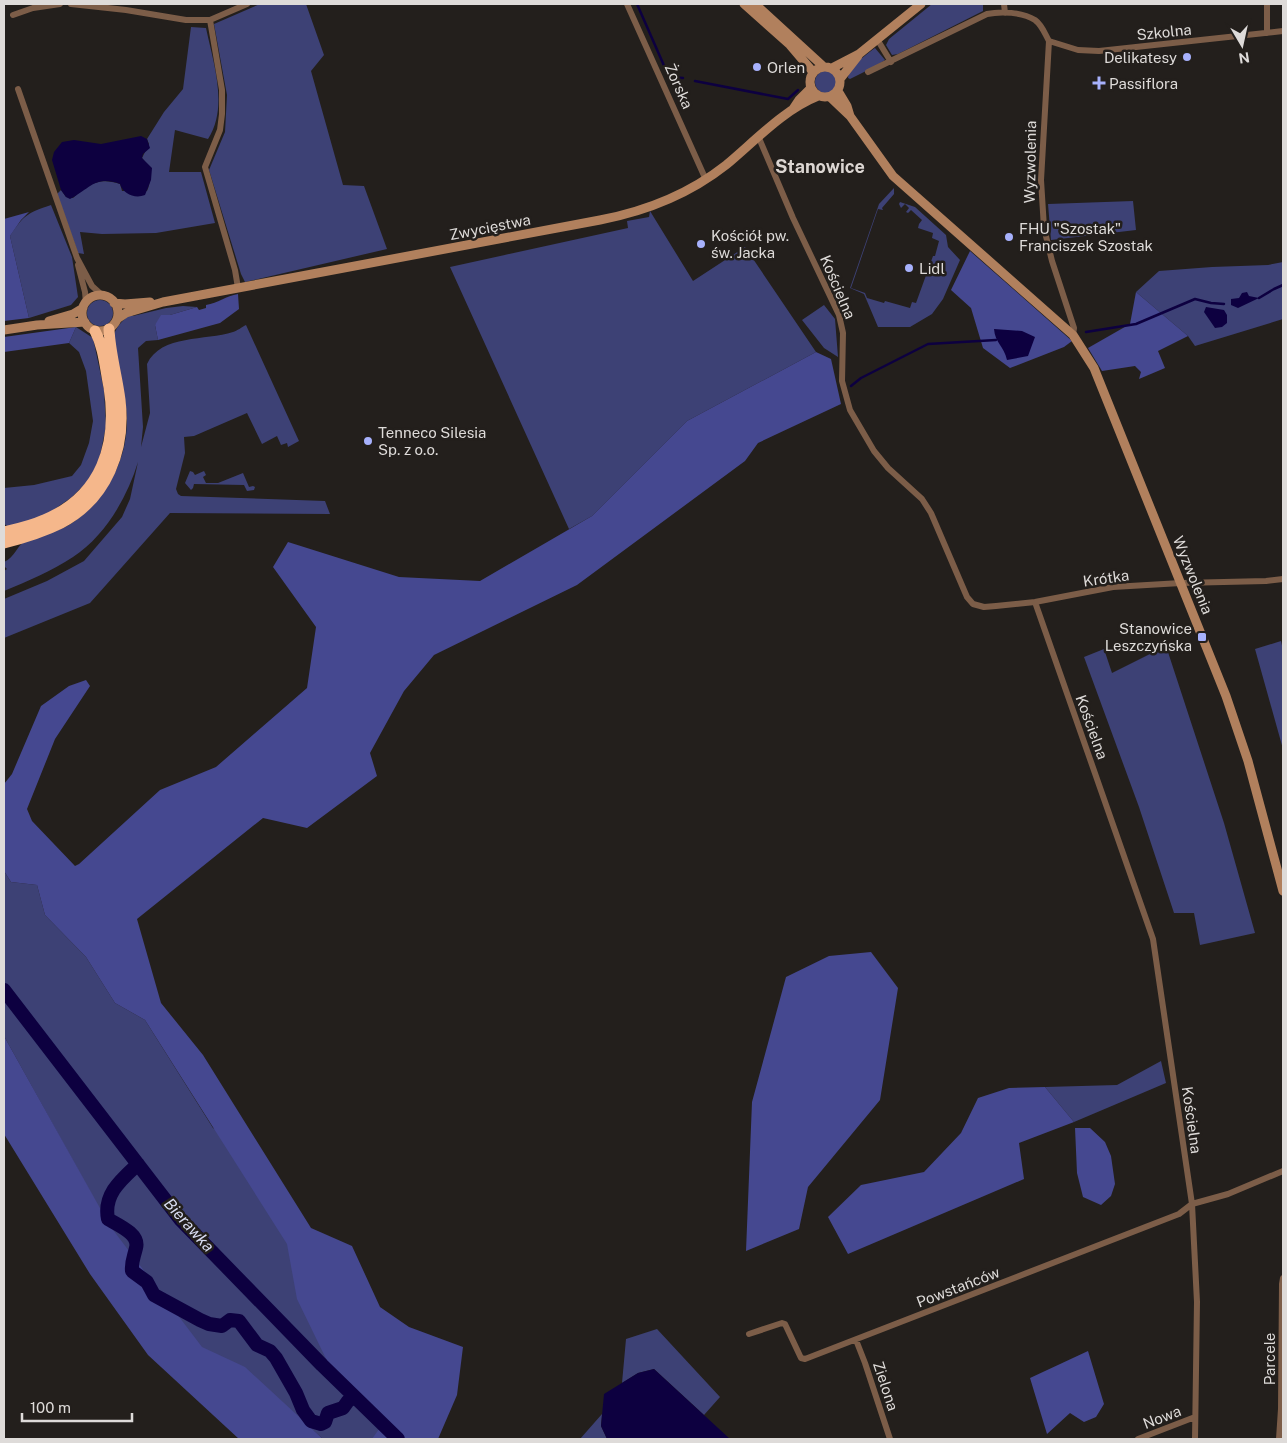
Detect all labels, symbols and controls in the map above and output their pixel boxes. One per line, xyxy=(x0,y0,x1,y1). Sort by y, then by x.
north arrow xyxy=(1217,20,1267,70)
street label: Szkolna xyxy=(1136,21,1192,43)
place label: Delikatesy xyxy=(1104,49,1177,66)
text: N xyxy=(1237,49,1251,67)
marker: Delikatesy xyxy=(1181,51,1193,63)
place label: Orlen xyxy=(767,59,805,76)
street label: Żorska xyxy=(662,60,697,111)
marker: Orlen xyxy=(751,61,763,73)
place label: Passiflora xyxy=(1109,75,1178,92)
marker: Passiflora xyxy=(1093,77,1105,89)
street label: Wyzwolenia xyxy=(1021,120,1039,204)
district label: Stanowice xyxy=(775,156,865,177)
street label: Zwycięstwa xyxy=(448,211,532,243)
place label: FHU "Szostak" Franciszek Szostak xyxy=(1019,220,1153,254)
place label: Kościół pw. św. Jacka xyxy=(711,227,789,261)
marker: FHU "Szostak" Franciszek Szostak xyxy=(1003,231,1015,243)
marker: Kościół pw. św. Jacka xyxy=(695,238,707,250)
street label: Kościelna xyxy=(817,253,859,321)
place label: Lidl xyxy=(919,260,945,277)
marker: Lidl xyxy=(903,262,915,274)
place label: Tenneco Silesia Sp. z o.o. xyxy=(378,424,486,458)
marker: Tenneco Silesia Sp. z o.o. xyxy=(362,435,374,447)
street label: Wyzwolenia xyxy=(1170,533,1216,617)
street label: Krótka xyxy=(1082,566,1130,590)
place label: Stanowice Leszczyńska xyxy=(1105,620,1192,654)
marker: Stanowice Leszczyńska xyxy=(1196,631,1208,643)
street label: Kościelna xyxy=(1072,692,1112,762)
street label: Kościelna xyxy=(1179,1085,1205,1155)
water label: Bierawka xyxy=(160,1194,218,1256)
street label: Powstańców xyxy=(914,1263,1002,1311)
street label: Parcele xyxy=(1261,1333,1278,1385)
street label: Zielona xyxy=(870,1359,902,1413)
scale bar xyxy=(22,1390,132,1422)
text: 100 m xyxy=(30,1399,71,1416)
street label: Nowa xyxy=(1141,1402,1183,1432)

